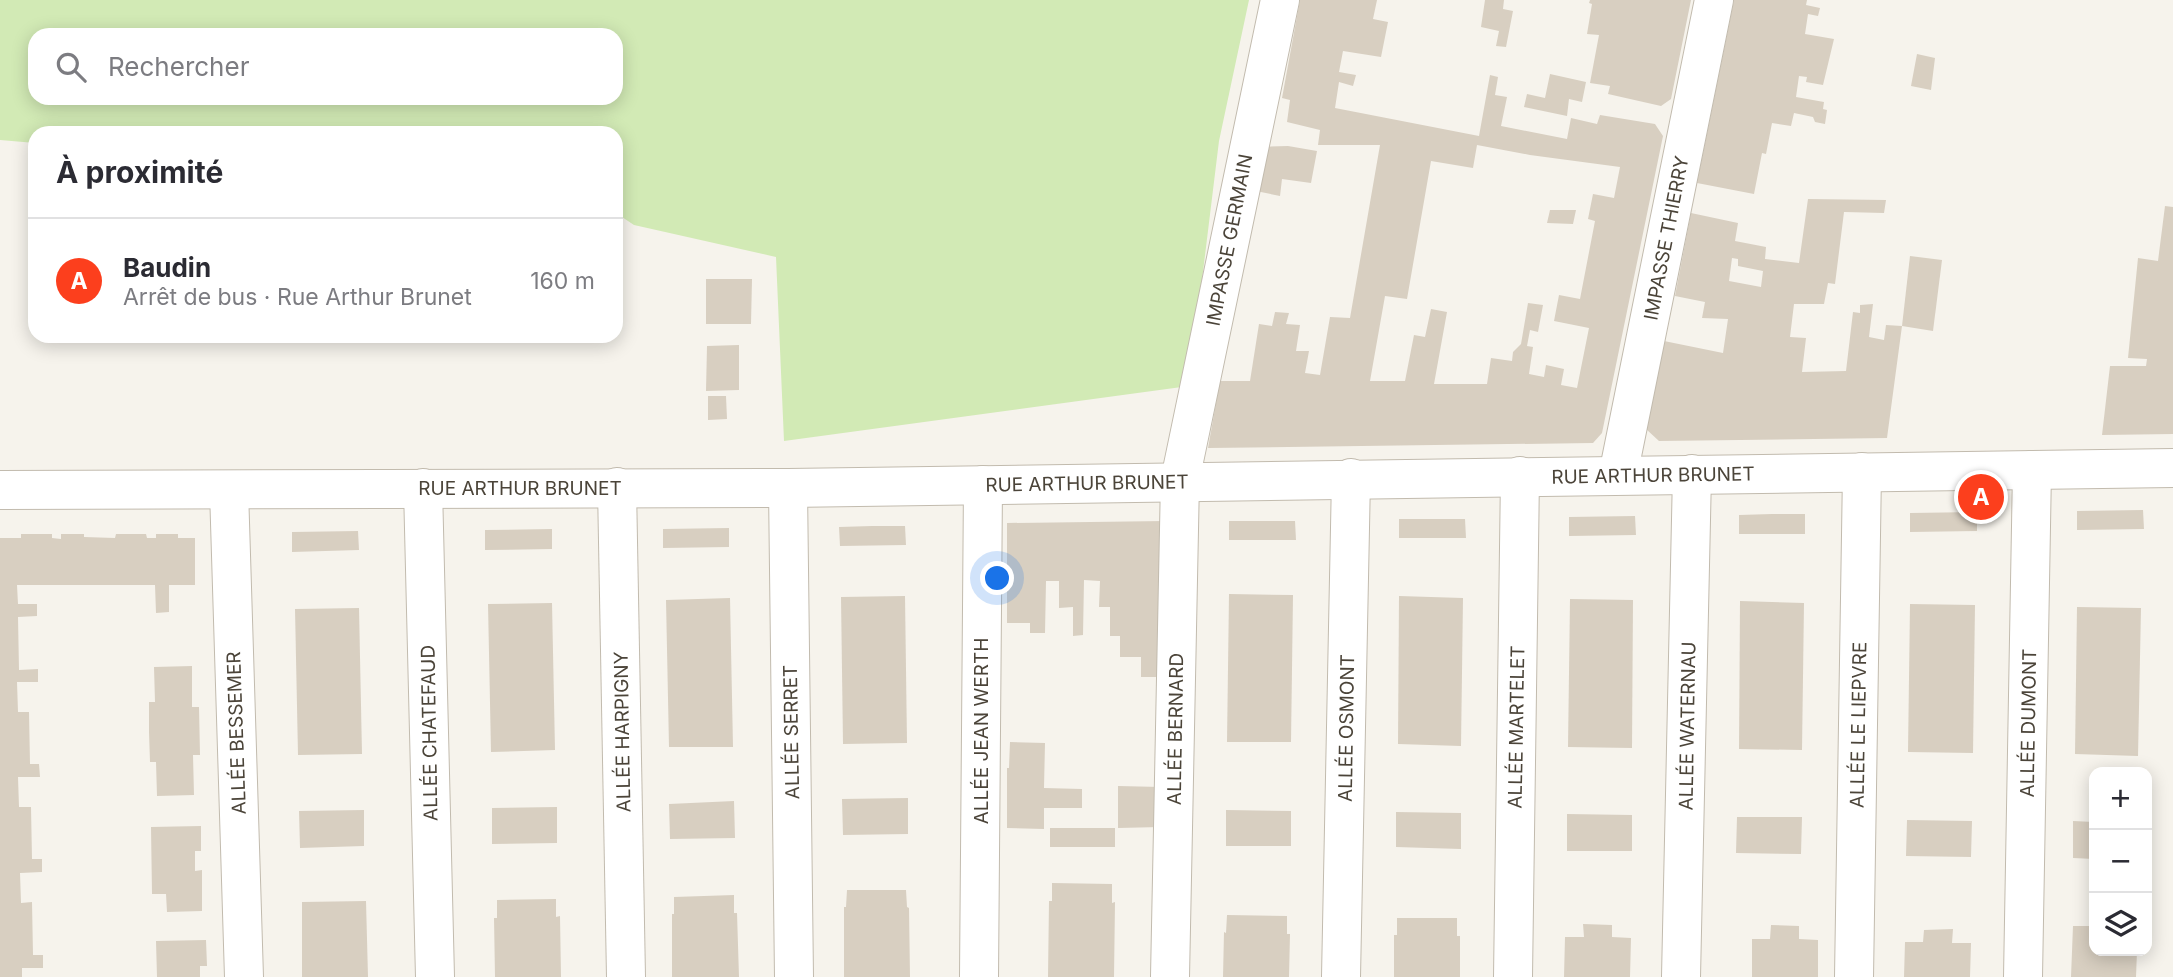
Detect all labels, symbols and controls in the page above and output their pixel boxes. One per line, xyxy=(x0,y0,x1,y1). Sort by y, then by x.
search box xyxy=(28,28,623,105)
icon: search xyxy=(52,48,90,86)
text: Rechercher xyxy=(108,51,249,82)
street label: IMPASSE GERMAIN xyxy=(1202,152,1257,328)
text: À proximité xyxy=(56,154,223,190)
street label: IMPASSE THIERRY xyxy=(1639,154,1694,322)
text: Baudin xyxy=(123,252,211,283)
text: A xyxy=(70,267,88,295)
text: 160 m xyxy=(530,267,595,295)
text: Arrêt de bus · Rue Arthur Brunet xyxy=(123,283,472,311)
street label: RUE ARTHUR BRUNET xyxy=(1551,462,1755,489)
street label: RUE ARTHUR BRUNET xyxy=(985,470,1189,497)
pin: A xyxy=(1958,471,2004,523)
street label: RUE ARTHUR BRUNET xyxy=(418,477,622,500)
your location xyxy=(980,561,1014,595)
street label: ALLÉE JEAN WERTH xyxy=(969,638,993,824)
street label: ALLÉE WATERNAU xyxy=(1674,641,1700,811)
street label: ALLÉE LE LIEPVRE xyxy=(1845,642,1871,808)
street label: ALLÉE CHATEFAUD xyxy=(415,645,443,821)
street label: ALLÉE MARTELET xyxy=(1503,645,1529,809)
street label: ALLÉE DUMONT xyxy=(2015,648,2041,798)
street label: ALLÉE BESSEMER xyxy=(221,651,251,815)
street label: ALLÉE HARPIGNY xyxy=(609,651,635,813)
street label: ALLÉE BERNARD xyxy=(1162,653,1188,805)
street label: ALLÉE OSMONT xyxy=(1333,654,1359,802)
street label: ALLÉE SERRET xyxy=(778,665,804,799)
map controls xyxy=(2089,767,2152,956)
button: + xyxy=(2089,767,2152,830)
button: − xyxy=(2089,830,2152,893)
button: layers xyxy=(2089,893,2152,956)

